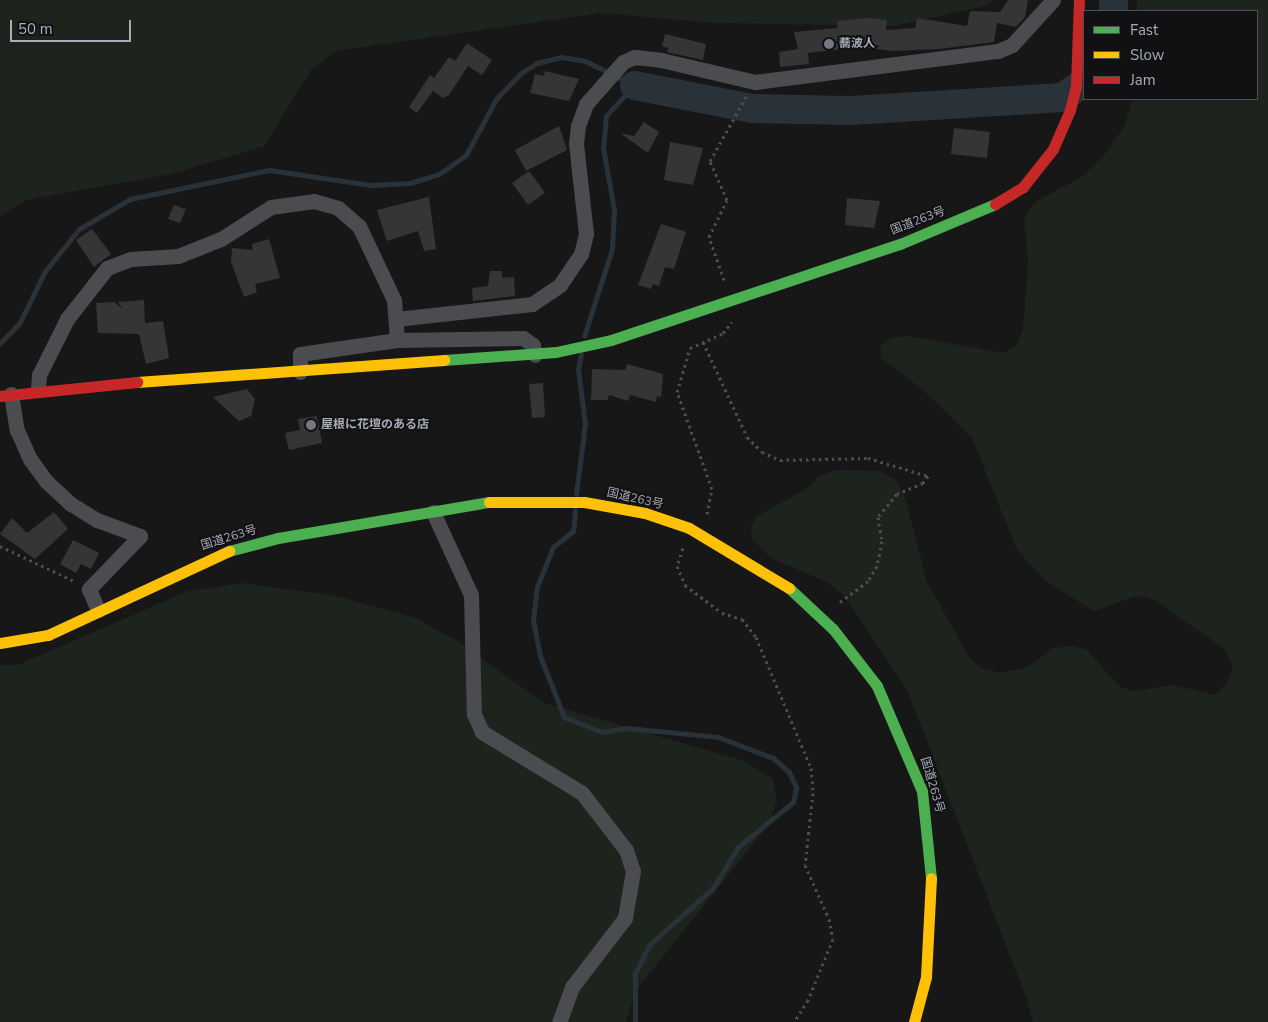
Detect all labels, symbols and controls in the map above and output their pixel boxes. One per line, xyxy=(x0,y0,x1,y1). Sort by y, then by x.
scale bar xyxy=(12,10,134,42)
legend xyxy=(1083,10,1258,100)
text: 50 m xyxy=(18,19,53,39)
text: Fast xyxy=(1130,20,1158,40)
place label: 蕎波人 xyxy=(839,37,875,51)
marker: 蕎波人 xyxy=(823,38,835,50)
text: Slow xyxy=(1130,45,1164,65)
text: Jam xyxy=(1130,70,1156,90)
street label: 国道263号 xyxy=(889,204,947,238)
place label: 屋根に花壇のある店 xyxy=(321,418,429,432)
marker: 屋根に花壇のある店 xyxy=(305,419,317,431)
street label: 国道263号 xyxy=(605,486,665,512)
street label: 国道263号 xyxy=(199,523,259,553)
street label: 国道263号 xyxy=(917,755,947,815)

